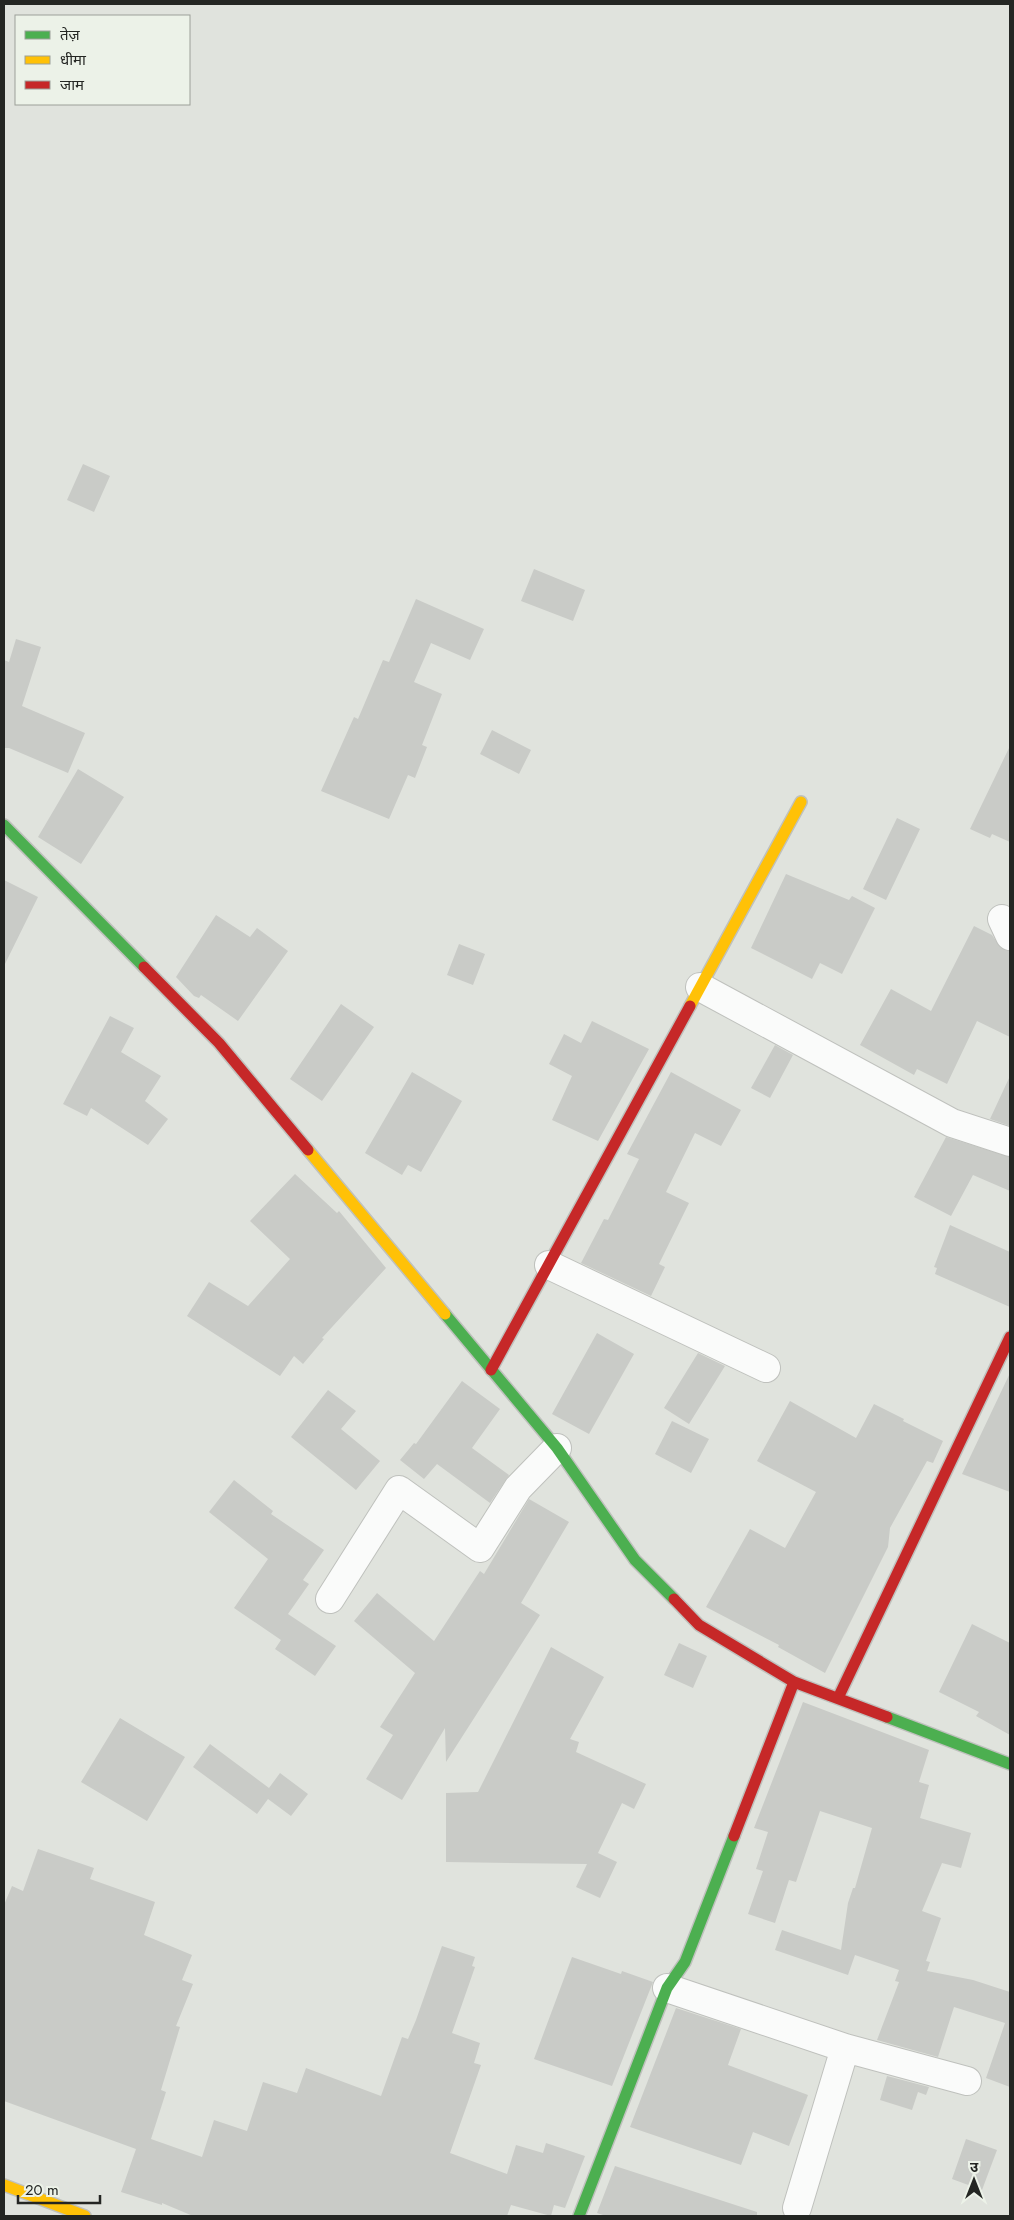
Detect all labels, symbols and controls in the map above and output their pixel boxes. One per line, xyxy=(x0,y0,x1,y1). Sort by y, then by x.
legend xyxy=(15,15,190,105)
text: तेज़ xyxy=(60,24,81,46)
text: धीमा xyxy=(60,49,87,71)
text: जाम xyxy=(60,74,85,96)
north arrow xyxy=(949,2155,999,2205)
text: उ xyxy=(970,2157,979,2177)
scale bar xyxy=(18,2172,100,2204)
text: 20 m xyxy=(25,2179,59,2201)

